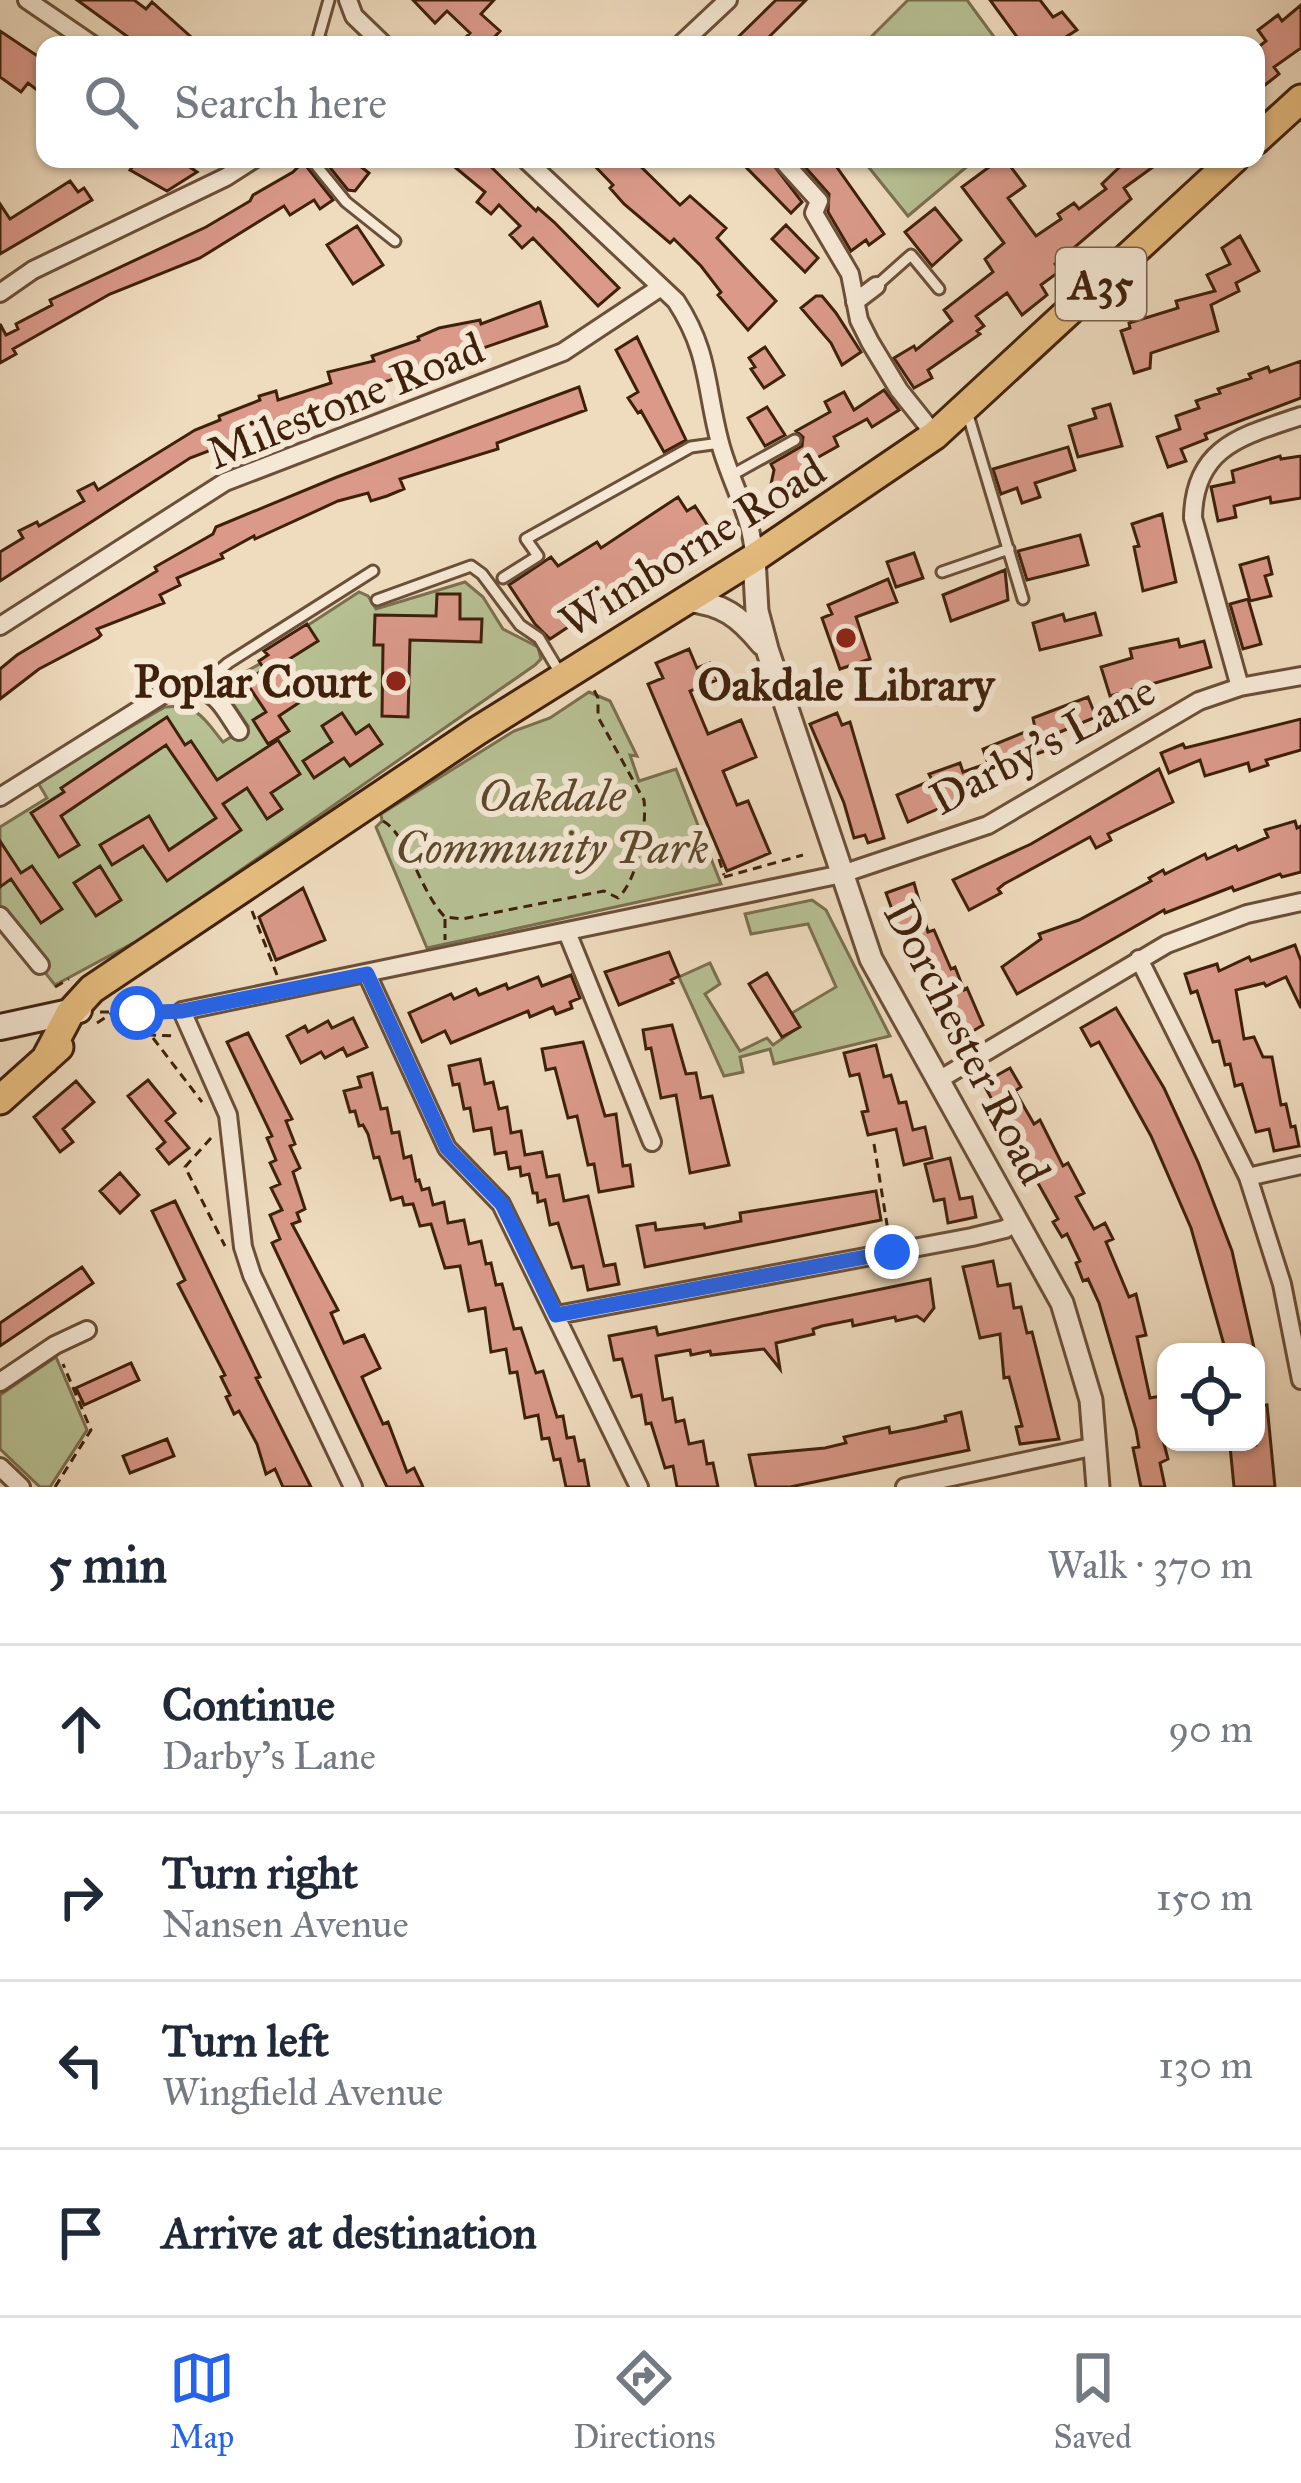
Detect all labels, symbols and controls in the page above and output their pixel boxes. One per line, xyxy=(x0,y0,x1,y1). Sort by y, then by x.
search box xyxy=(36,36,1265,168)
icon: search xyxy=(78,69,144,135)
text: Search here xyxy=(174,75,387,130)
road number: A35 xyxy=(1056,248,1146,320)
street label: Milestone Road xyxy=(199,320,492,481)
street label: Wimborne Road xyxy=(549,442,836,649)
marker: Oakdale Library xyxy=(833,625,859,651)
place label: Poplar Court xyxy=(134,654,372,709)
place label: Oakdale Library xyxy=(698,657,996,712)
street label: Darby's Lane xyxy=(920,662,1164,827)
marker: Poplar Court xyxy=(383,668,409,694)
park label: Oakdale Community Park xyxy=(395,768,709,875)
street label: Dorchester Road xyxy=(872,891,1063,1194)
route start xyxy=(110,986,164,1040)
route end xyxy=(865,1225,919,1279)
map controls xyxy=(1157,1343,1265,1451)
button: locate xyxy=(1157,1343,1265,1451)
text: 5 min xyxy=(48,1534,167,1596)
text: Walk · 370 m xyxy=(1047,1541,1253,1589)
text: Continue xyxy=(162,1677,335,1732)
icon: ahead xyxy=(48,1696,114,1762)
text: 90 m xyxy=(1168,1705,1253,1753)
text: Darby's Lane xyxy=(162,1732,376,1780)
text: Turn right xyxy=(162,1845,358,1900)
icon: right xyxy=(48,1864,114,1930)
text: 150 m xyxy=(1156,1873,1253,1921)
text: Nansen Avenue xyxy=(162,1900,409,1948)
text: Turn left xyxy=(162,2013,329,2068)
icon: left xyxy=(48,2032,114,2098)
text: 130 m xyxy=(1158,2041,1253,2089)
text: Wingfield Avenue xyxy=(162,2068,443,2116)
icon: arrive xyxy=(48,2200,114,2266)
text: Arrive at destination xyxy=(162,2205,537,2260)
tab: Map xyxy=(169,2345,235,2457)
tab: Directions xyxy=(573,2345,715,2457)
tab: Saved xyxy=(1054,2345,1132,2457)

